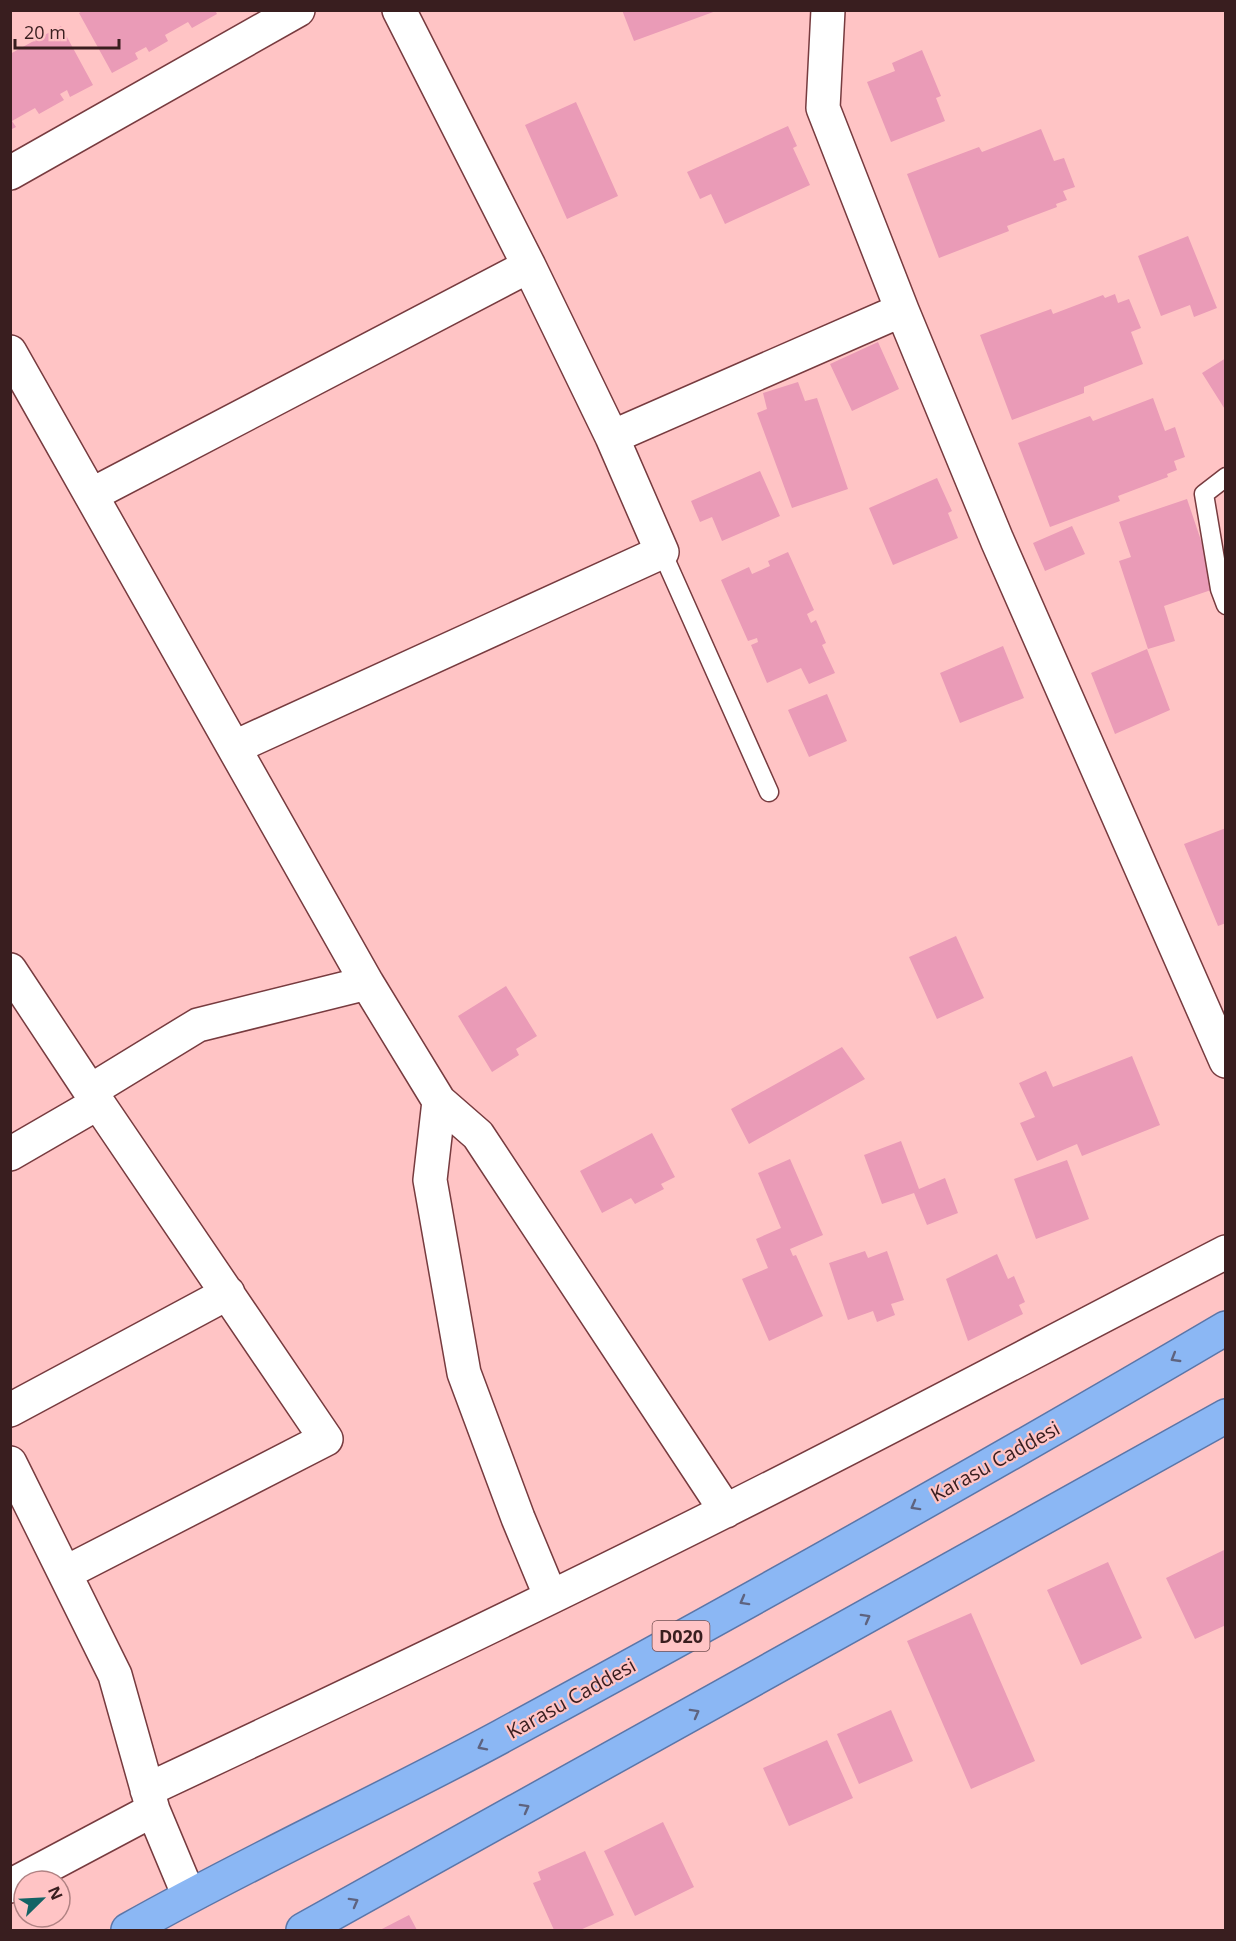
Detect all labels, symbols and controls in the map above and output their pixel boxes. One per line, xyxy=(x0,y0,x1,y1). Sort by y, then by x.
scale bar xyxy=(15,12,118,50)
text: 20 m xyxy=(24,20,66,44)
one-way arrow xyxy=(1171,1350,1181,1362)
street label: Karasu Caddesi xyxy=(926,1414,1064,1508)
one-way arrow xyxy=(910,1499,921,1510)
one-way arrow xyxy=(740,1594,750,1605)
one-way arrow xyxy=(860,1614,870,1625)
road number: D020 xyxy=(652,1621,710,1651)
street label: Karasu Caddesi xyxy=(502,1651,640,1745)
one-way arrow xyxy=(689,1709,700,1720)
one-way arrow xyxy=(477,1739,488,1750)
one-way arrow xyxy=(519,1804,529,1815)
north arrow xyxy=(12,1869,72,1929)
text: N xyxy=(43,1882,68,1903)
one-way arrow xyxy=(348,1898,359,1909)

